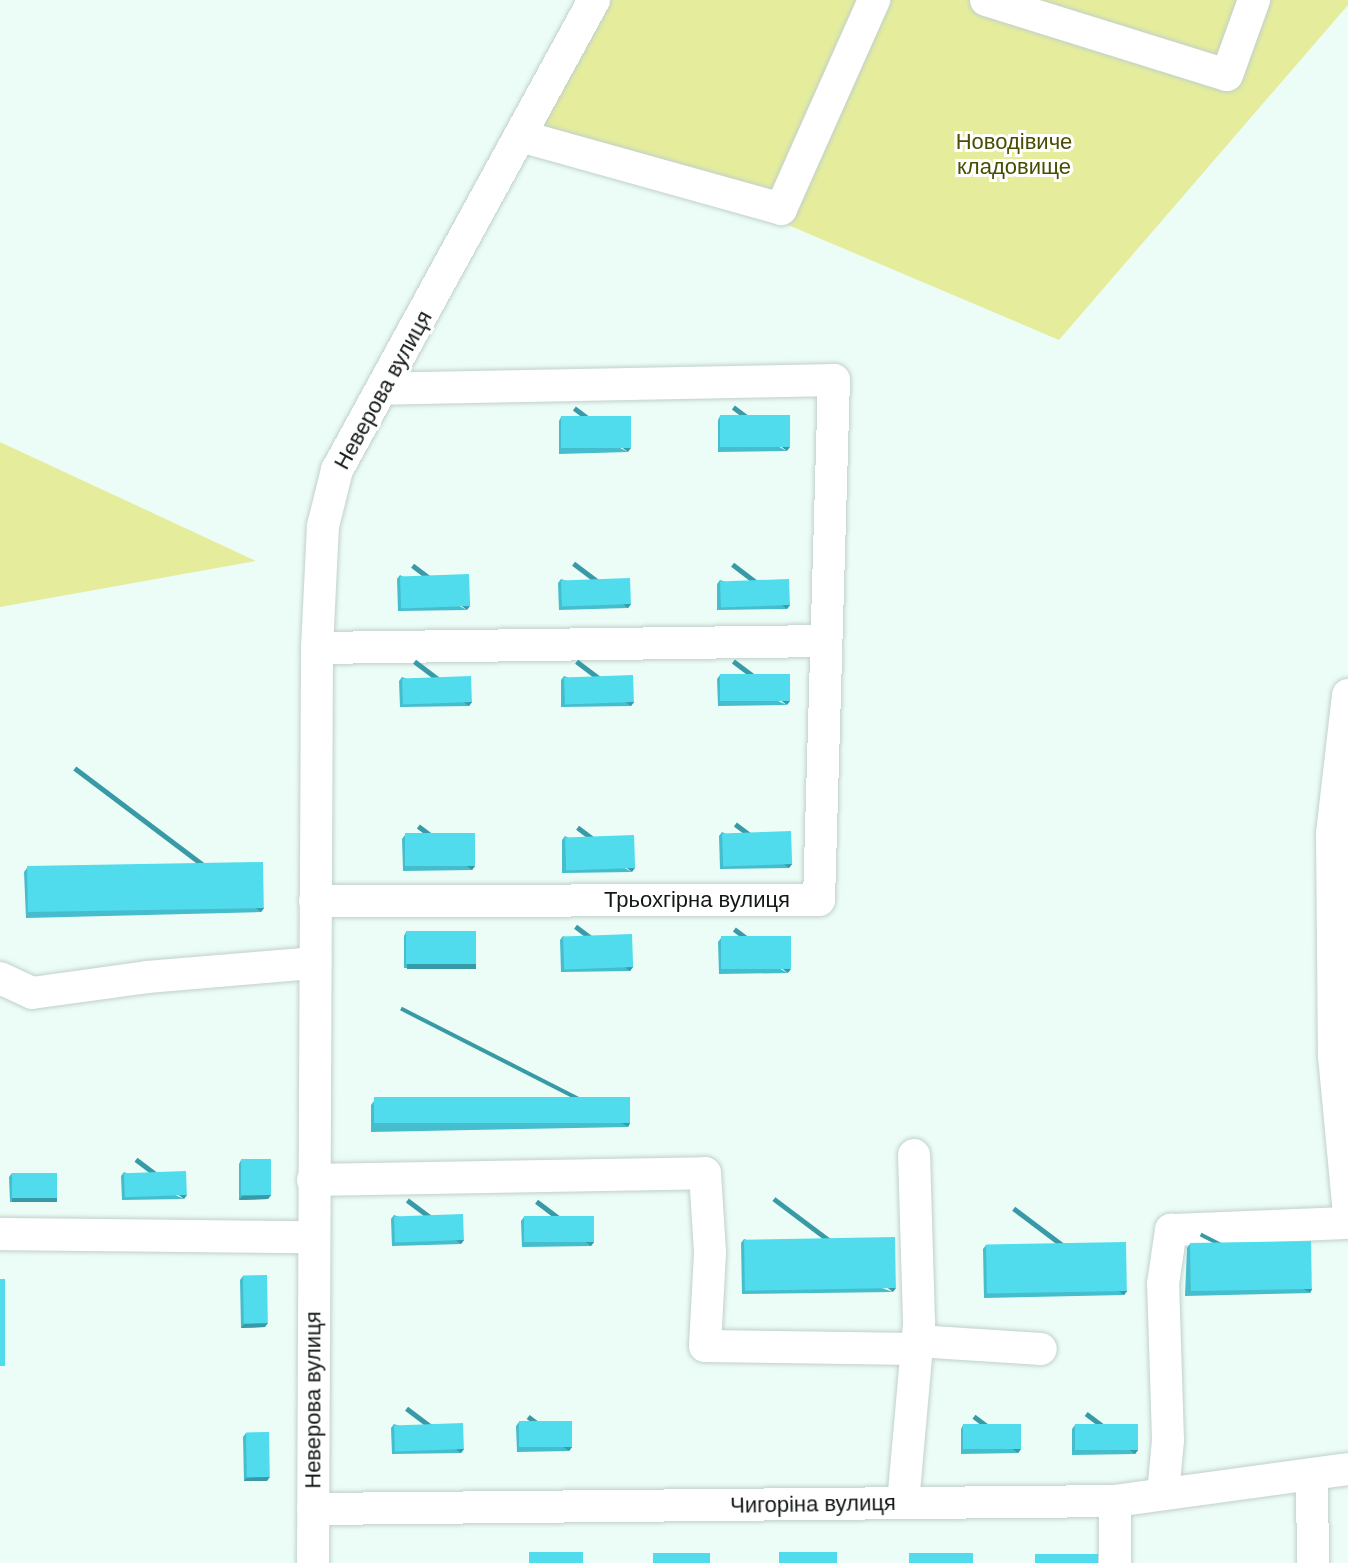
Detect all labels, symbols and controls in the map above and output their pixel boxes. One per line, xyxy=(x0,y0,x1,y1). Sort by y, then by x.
park label: Новодівиче кладовище xyxy=(956,128,1072,180)
street label: Неверова вулиця xyxy=(328,306,438,474)
street label: Трьохгірна вулиця xyxy=(604,887,790,913)
street label: Неверова вулиця xyxy=(300,1311,326,1489)
street label: Чигоріна вулиця xyxy=(730,1489,896,1519)

